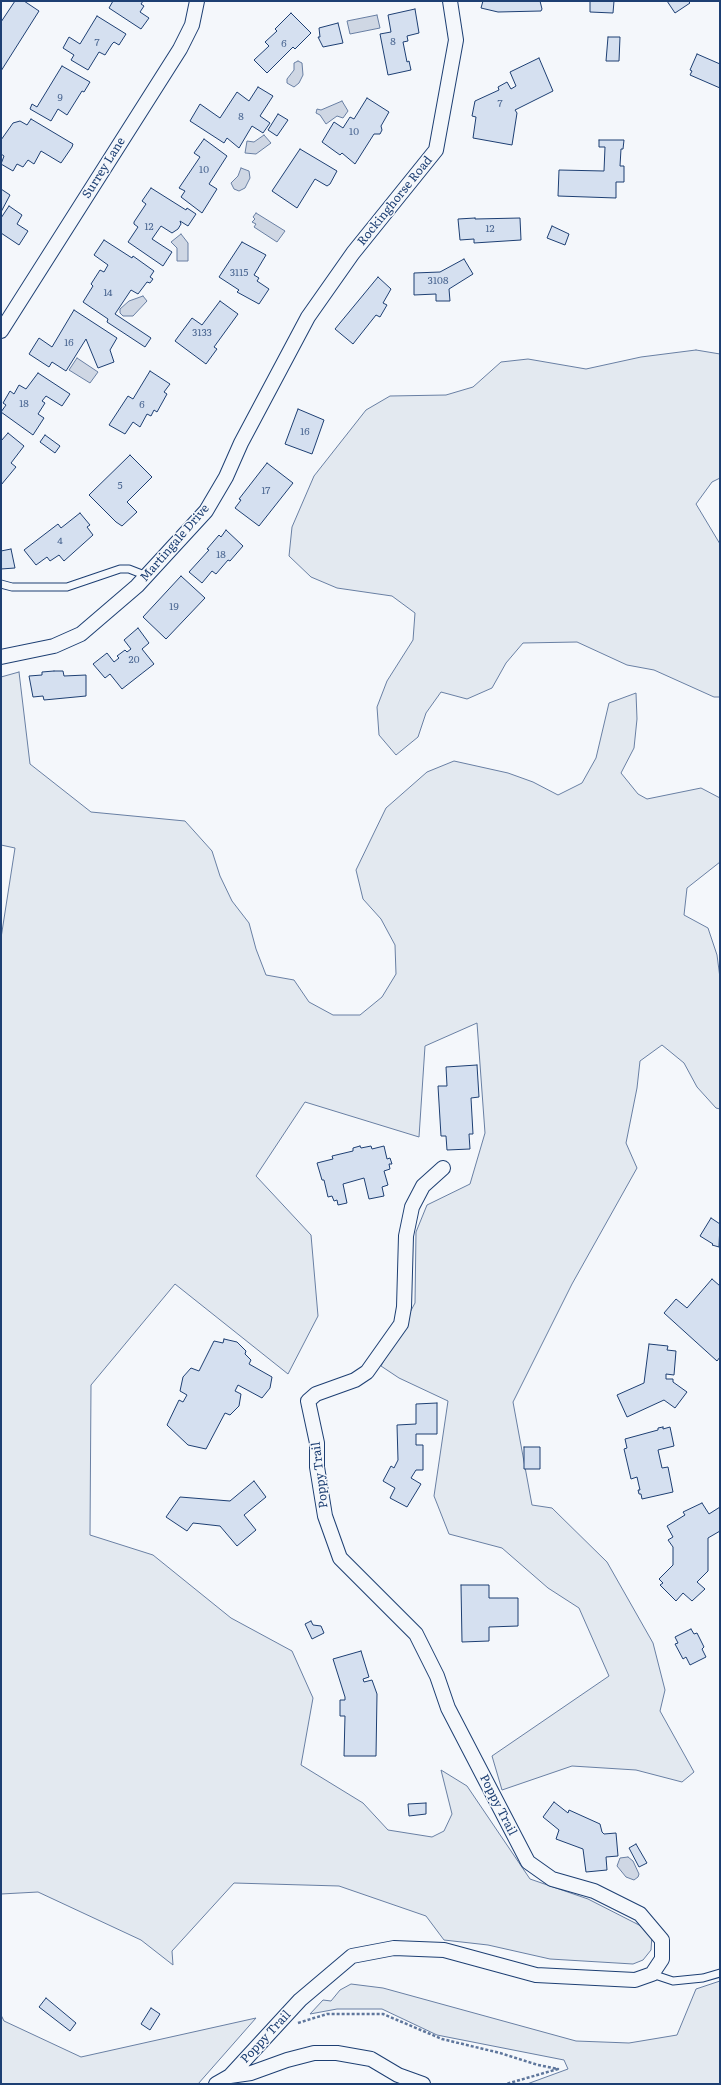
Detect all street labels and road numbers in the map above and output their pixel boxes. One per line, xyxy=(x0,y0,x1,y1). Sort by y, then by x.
street label: Surrey Lane xyxy=(80,135,128,201)
street label: Rockinghorse Road xyxy=(355,153,435,249)
street label: Martingale Drive xyxy=(138,501,212,585)
street label: Poppy Trail xyxy=(309,1441,331,1509)
street label: Poppy Trail xyxy=(476,1772,520,1838)
street label: Poppy Trail xyxy=(238,2008,294,2066)

